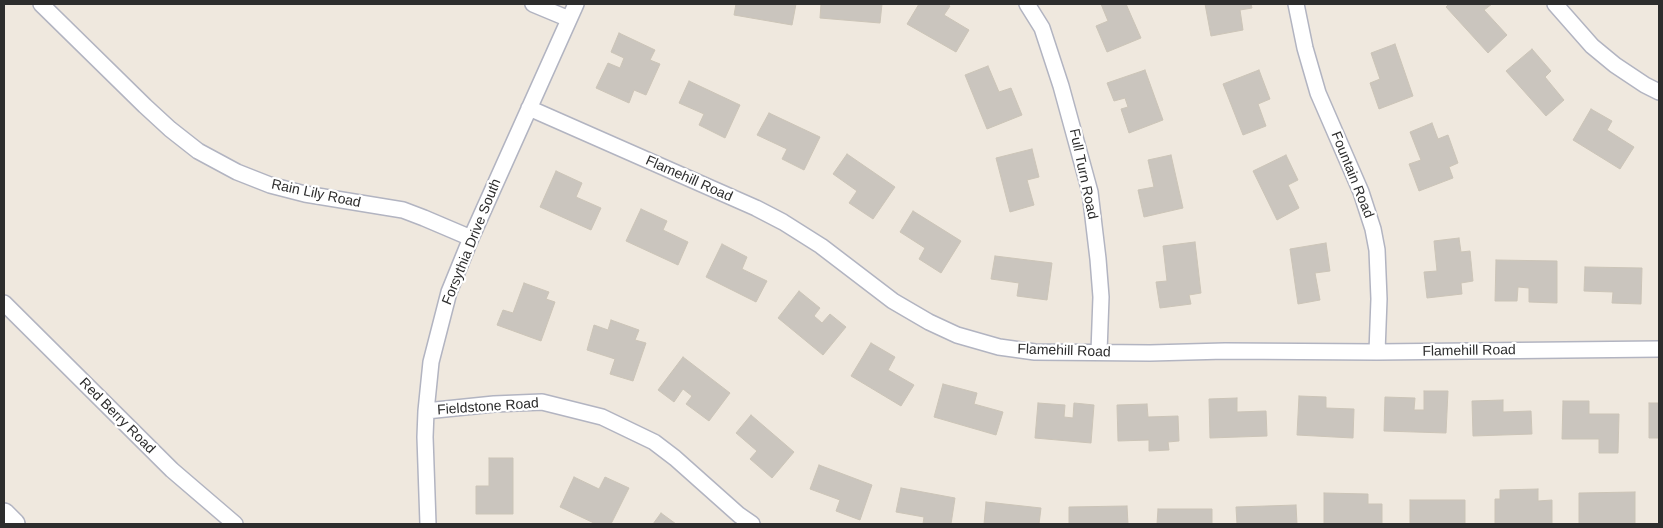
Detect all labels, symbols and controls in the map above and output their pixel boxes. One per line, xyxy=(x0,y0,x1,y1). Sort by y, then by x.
street label: Full Turn Road xyxy=(1065,127,1101,221)
street label: Fountain Road xyxy=(1327,129,1377,221)
street label: Flamehill Road xyxy=(643,152,735,206)
street label: Rain Lily Road xyxy=(270,176,362,212)
street label: Forsythia Drive South xyxy=(439,176,505,308)
street label: Flamehill Road xyxy=(1017,341,1111,361)
street label: Flamehill Road xyxy=(1422,342,1516,360)
street label: Red Berry Road xyxy=(76,375,158,457)
street label: Fieldstone Road xyxy=(437,395,539,419)

